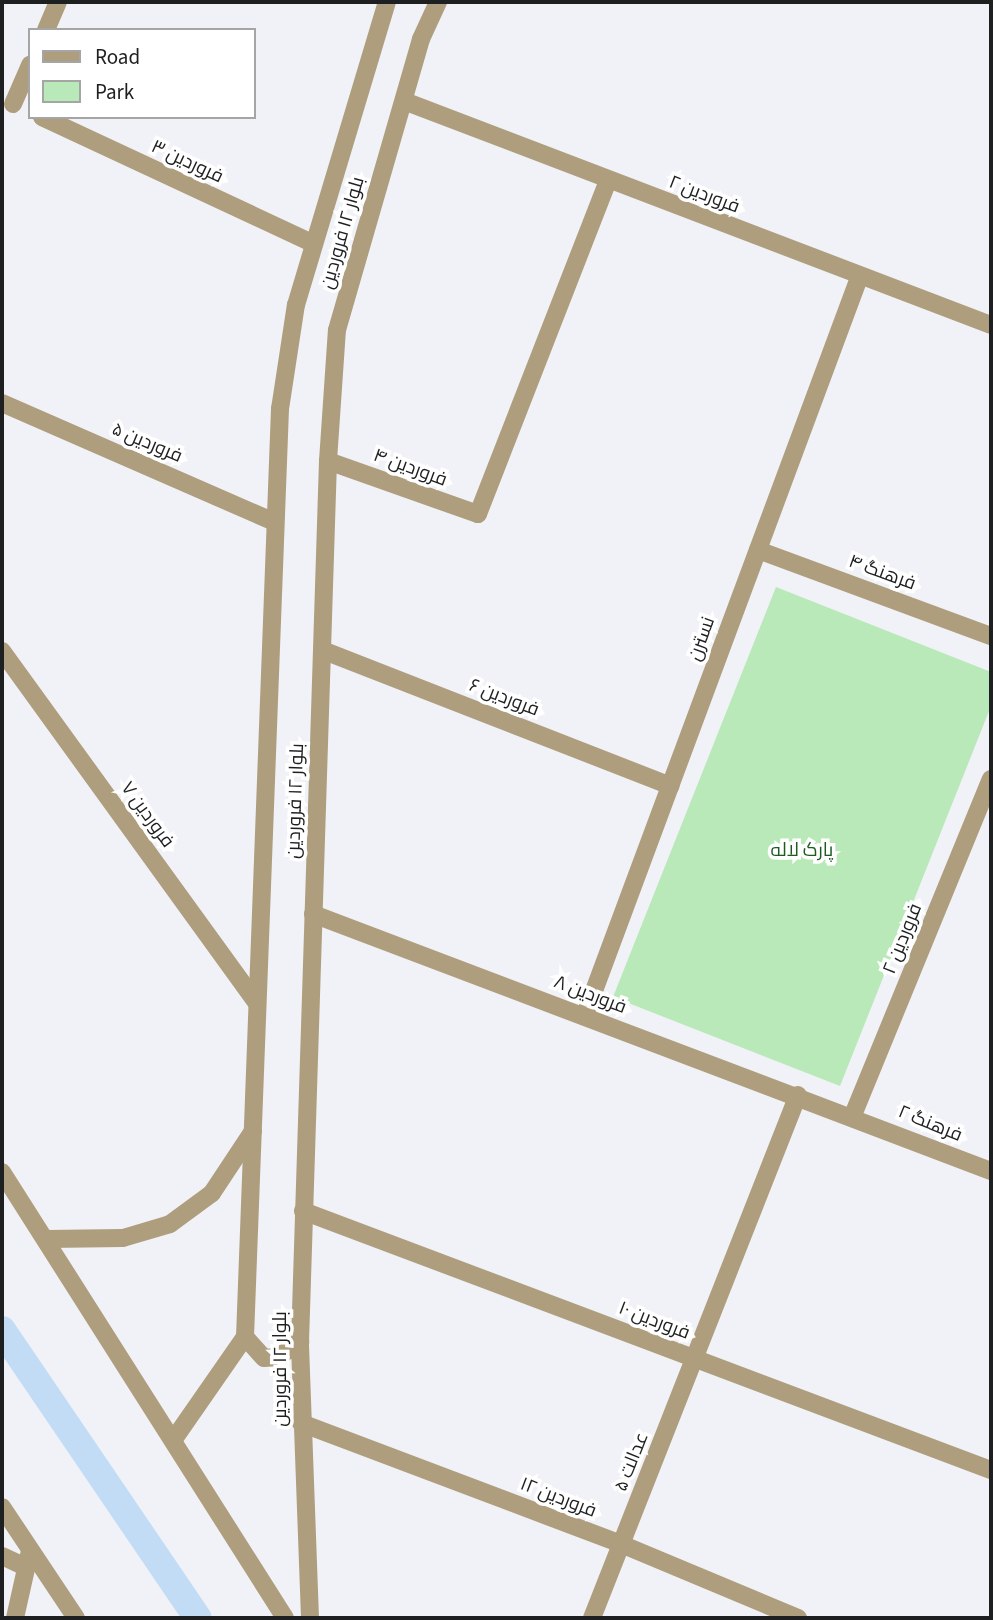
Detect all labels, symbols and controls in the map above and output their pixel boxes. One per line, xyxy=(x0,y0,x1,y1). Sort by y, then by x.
legend xyxy=(28,28,256,119)
text: Road xyxy=(95,42,140,72)
text: Park xyxy=(95,77,134,107)
street label: فروردین ۳ xyxy=(147,135,227,189)
street label: فروردین ۲ xyxy=(665,171,743,219)
street label: بلوار ۱۲ فروردین xyxy=(316,174,370,292)
street label: فروردین ۵ xyxy=(108,418,186,468)
street label: فروردین ۴ xyxy=(370,444,450,492)
street label: ۴ فرهنگ xyxy=(845,550,919,596)
street label: نسترن xyxy=(684,614,720,664)
street label: فروردین ۶ xyxy=(466,674,542,722)
street label: بلوار ۱۲ فروردین xyxy=(283,743,309,859)
street label: فروردین ۷ xyxy=(116,778,178,852)
park label: پارک لاله xyxy=(771,840,833,862)
street label: فروردین ۲ xyxy=(879,900,927,978)
street label: فروردین ۸ xyxy=(551,971,629,1019)
street label: فرهنگ ۲ xyxy=(895,1101,965,1147)
street label: فروردین ۱۰ xyxy=(615,1297,693,1345)
street label: بلوار ۱۲ فروردین xyxy=(270,1311,292,1427)
street label: عدالت ۵ xyxy=(610,1429,654,1495)
street label: فروردین ۱۲ xyxy=(517,1473,599,1523)

